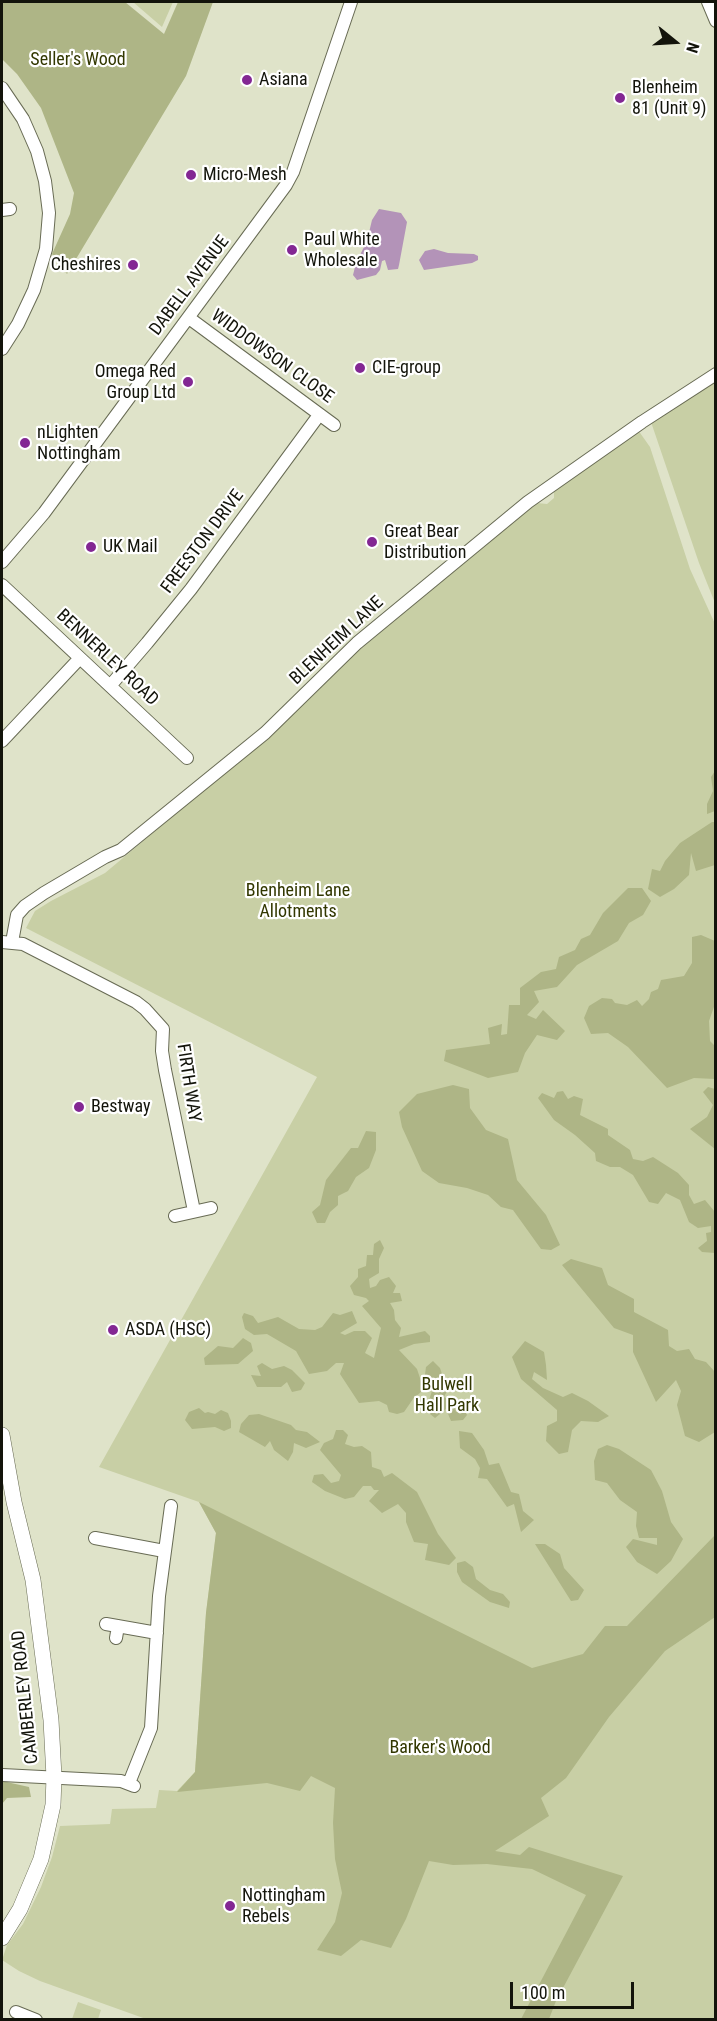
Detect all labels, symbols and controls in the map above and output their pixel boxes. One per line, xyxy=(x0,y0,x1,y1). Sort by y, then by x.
north arrow xyxy=(645,12,705,72)
text: N xyxy=(682,40,703,55)
park label: Seller's Wood xyxy=(30,49,126,71)
place label: Asiana xyxy=(259,69,308,91)
marker: Asiana xyxy=(240,73,254,87)
place label: Blenheim 81 (Unit 9) xyxy=(632,77,707,119)
marker: Blenheim 81 (Unit 9) xyxy=(613,91,627,105)
place label: Micro-Mesh xyxy=(203,164,287,186)
marker: Micro-Mesh xyxy=(184,168,198,182)
place label: Paul White Wholesale xyxy=(304,229,380,272)
street label: DABELL AVENUE xyxy=(145,232,235,340)
marker: Paul White Wholesale xyxy=(285,243,299,257)
place label: Cheshires xyxy=(51,254,121,276)
marker: Cheshires xyxy=(126,258,140,272)
street label: WIDDOWSON CLOSE xyxy=(207,305,337,409)
place label: CIE-group xyxy=(372,357,441,379)
place label: Omega Red Group Ltd xyxy=(95,361,176,404)
marker: CIE-group xyxy=(353,361,367,375)
marker: Omega Red Group Ltd xyxy=(181,375,195,389)
place label: nLighten Nottingham xyxy=(37,422,120,464)
marker: nLighten Nottingham xyxy=(18,436,32,450)
street label: FREESTON DRIVE xyxy=(157,486,249,598)
place label: Great Bear Distribution xyxy=(384,521,466,564)
marker: Great Bear Distribution xyxy=(365,535,379,549)
place label: UK Mail xyxy=(103,536,158,558)
marker: UK Mail xyxy=(84,540,98,554)
street label: BLENHEIM LANE xyxy=(286,592,388,690)
street label: BENNERLEY ROAD xyxy=(52,605,162,711)
park label: Blenheim Lane Allotments xyxy=(246,880,350,922)
street label: FIRTH WAY xyxy=(171,1042,205,1124)
place label: Bestway xyxy=(91,1096,150,1118)
marker: Bestway xyxy=(72,1100,86,1114)
place label: ASDA (HSC) xyxy=(125,1319,211,1341)
marker: ASDA (HSC) xyxy=(106,1323,120,1337)
park label: Bulwell Hall Park xyxy=(415,1374,479,1416)
street label: CAMBERLEY ROAD xyxy=(8,1629,44,1765)
park label: Barker's Wood xyxy=(389,1737,491,1759)
place label: Nottingham Rebels xyxy=(242,1885,325,1928)
marker: Nottingham Rebels xyxy=(223,1899,237,1913)
scale bar xyxy=(513,1970,638,2008)
text: 100 m xyxy=(521,1982,565,2003)

